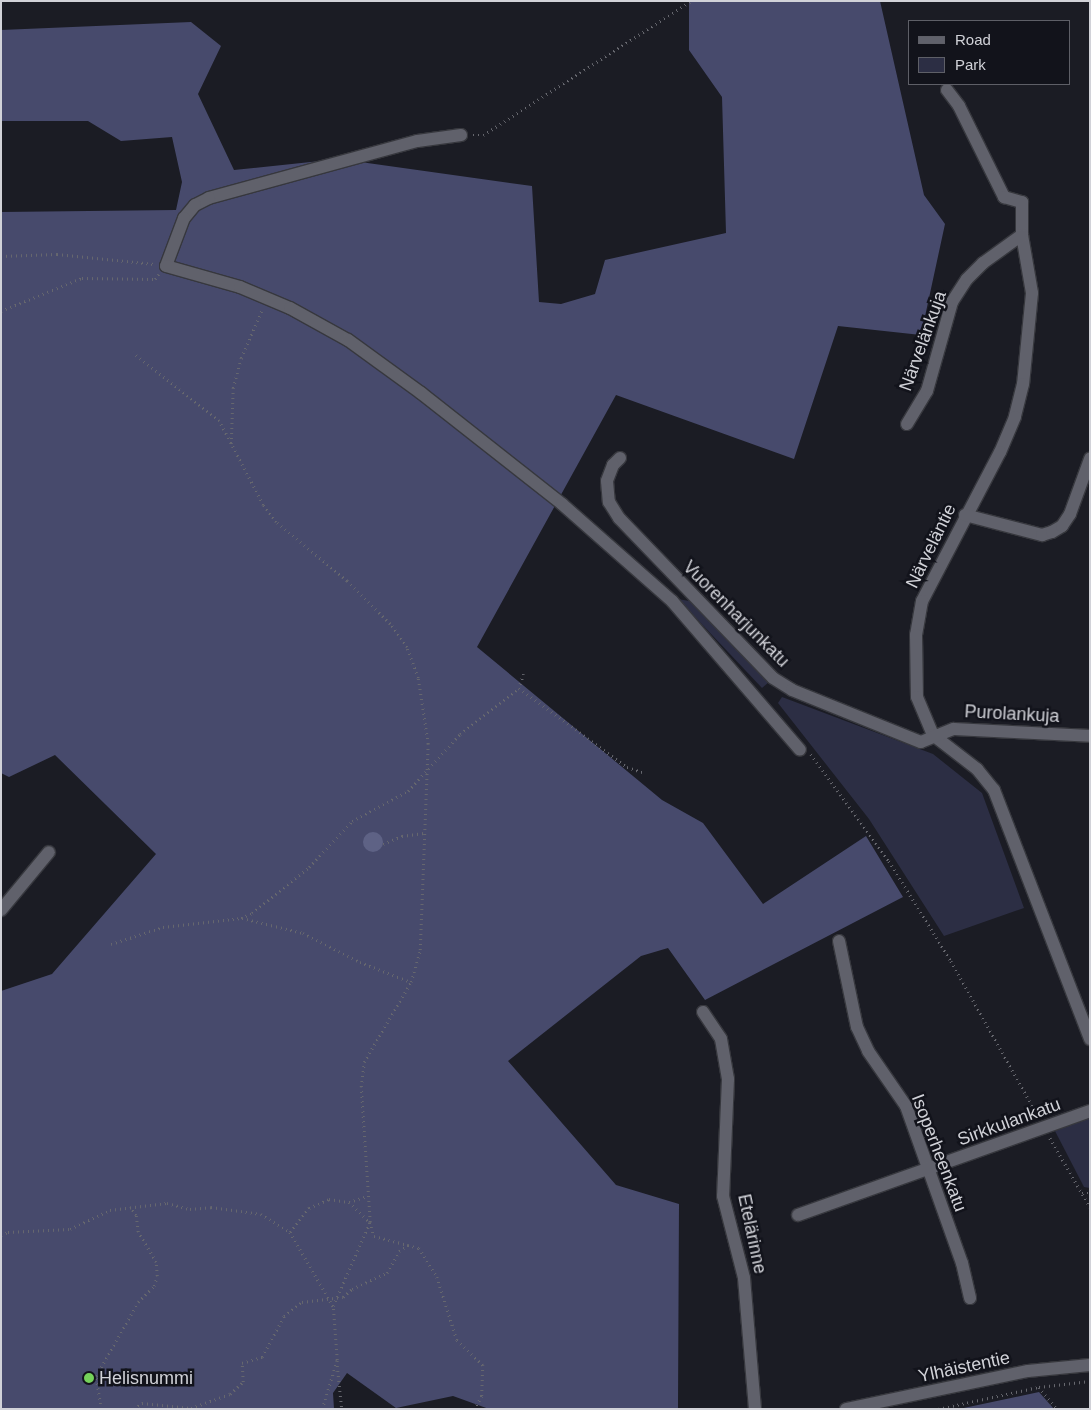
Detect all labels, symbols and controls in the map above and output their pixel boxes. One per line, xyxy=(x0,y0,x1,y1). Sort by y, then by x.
legend xyxy=(908,20,1071,85)
text: Road xyxy=(955,31,991,48)
text: Park xyxy=(955,56,986,73)
street label: Närvelänkuja xyxy=(895,288,951,394)
street label: Närveläntie xyxy=(901,500,961,592)
street label: Vuorenharjunkatu xyxy=(678,556,794,672)
street label: Purolankuja xyxy=(964,701,1060,727)
street label: Isoperheenkatu xyxy=(907,1091,971,1215)
street label: Sirkkulankatu xyxy=(955,1093,1063,1151)
street label: Etelärinne xyxy=(733,1192,771,1276)
street label: Ylhäistentie xyxy=(916,1347,1012,1387)
place label: Helisnummi xyxy=(99,1367,193,1389)
marker: Helisnummi xyxy=(83,1372,95,1384)

